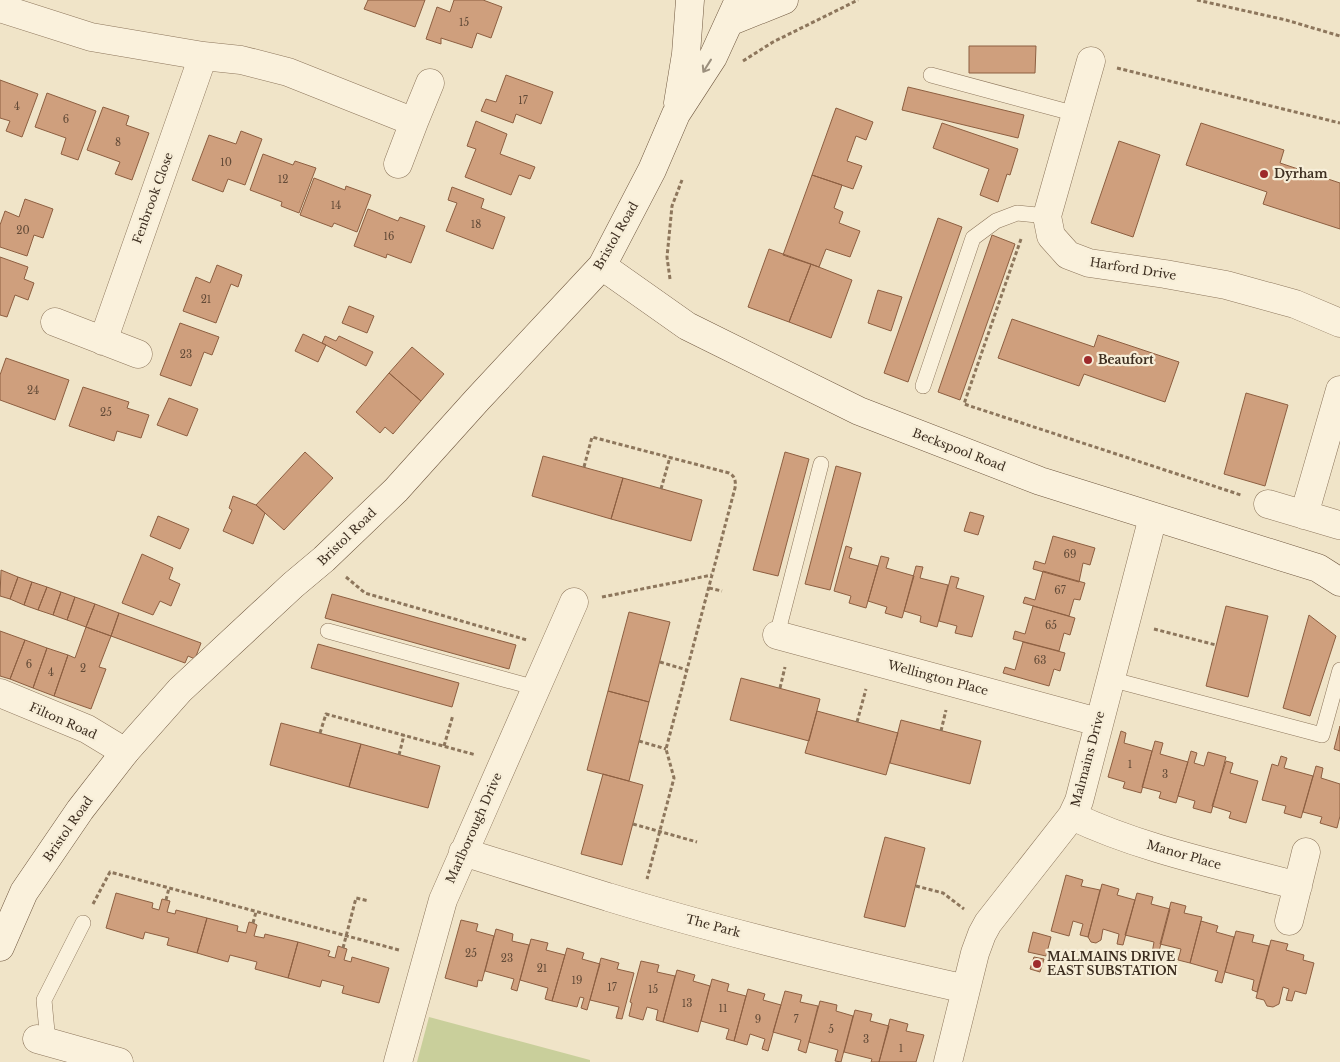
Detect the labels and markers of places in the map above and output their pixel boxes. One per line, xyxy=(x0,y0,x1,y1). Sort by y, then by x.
place label: Dyrham xyxy=(1274,166,1328,181)
marker: Dyrham xyxy=(1258,168,1270,180)
place label: Beaufort xyxy=(1098,352,1154,367)
marker: Beaufort xyxy=(1082,354,1094,366)
place label: MALMAINS DRIVE EAST SUBSTATION xyxy=(1047,949,1178,978)
marker: MALMAINS DRIVE EAST SUBSTATION xyxy=(1031,958,1043,970)

